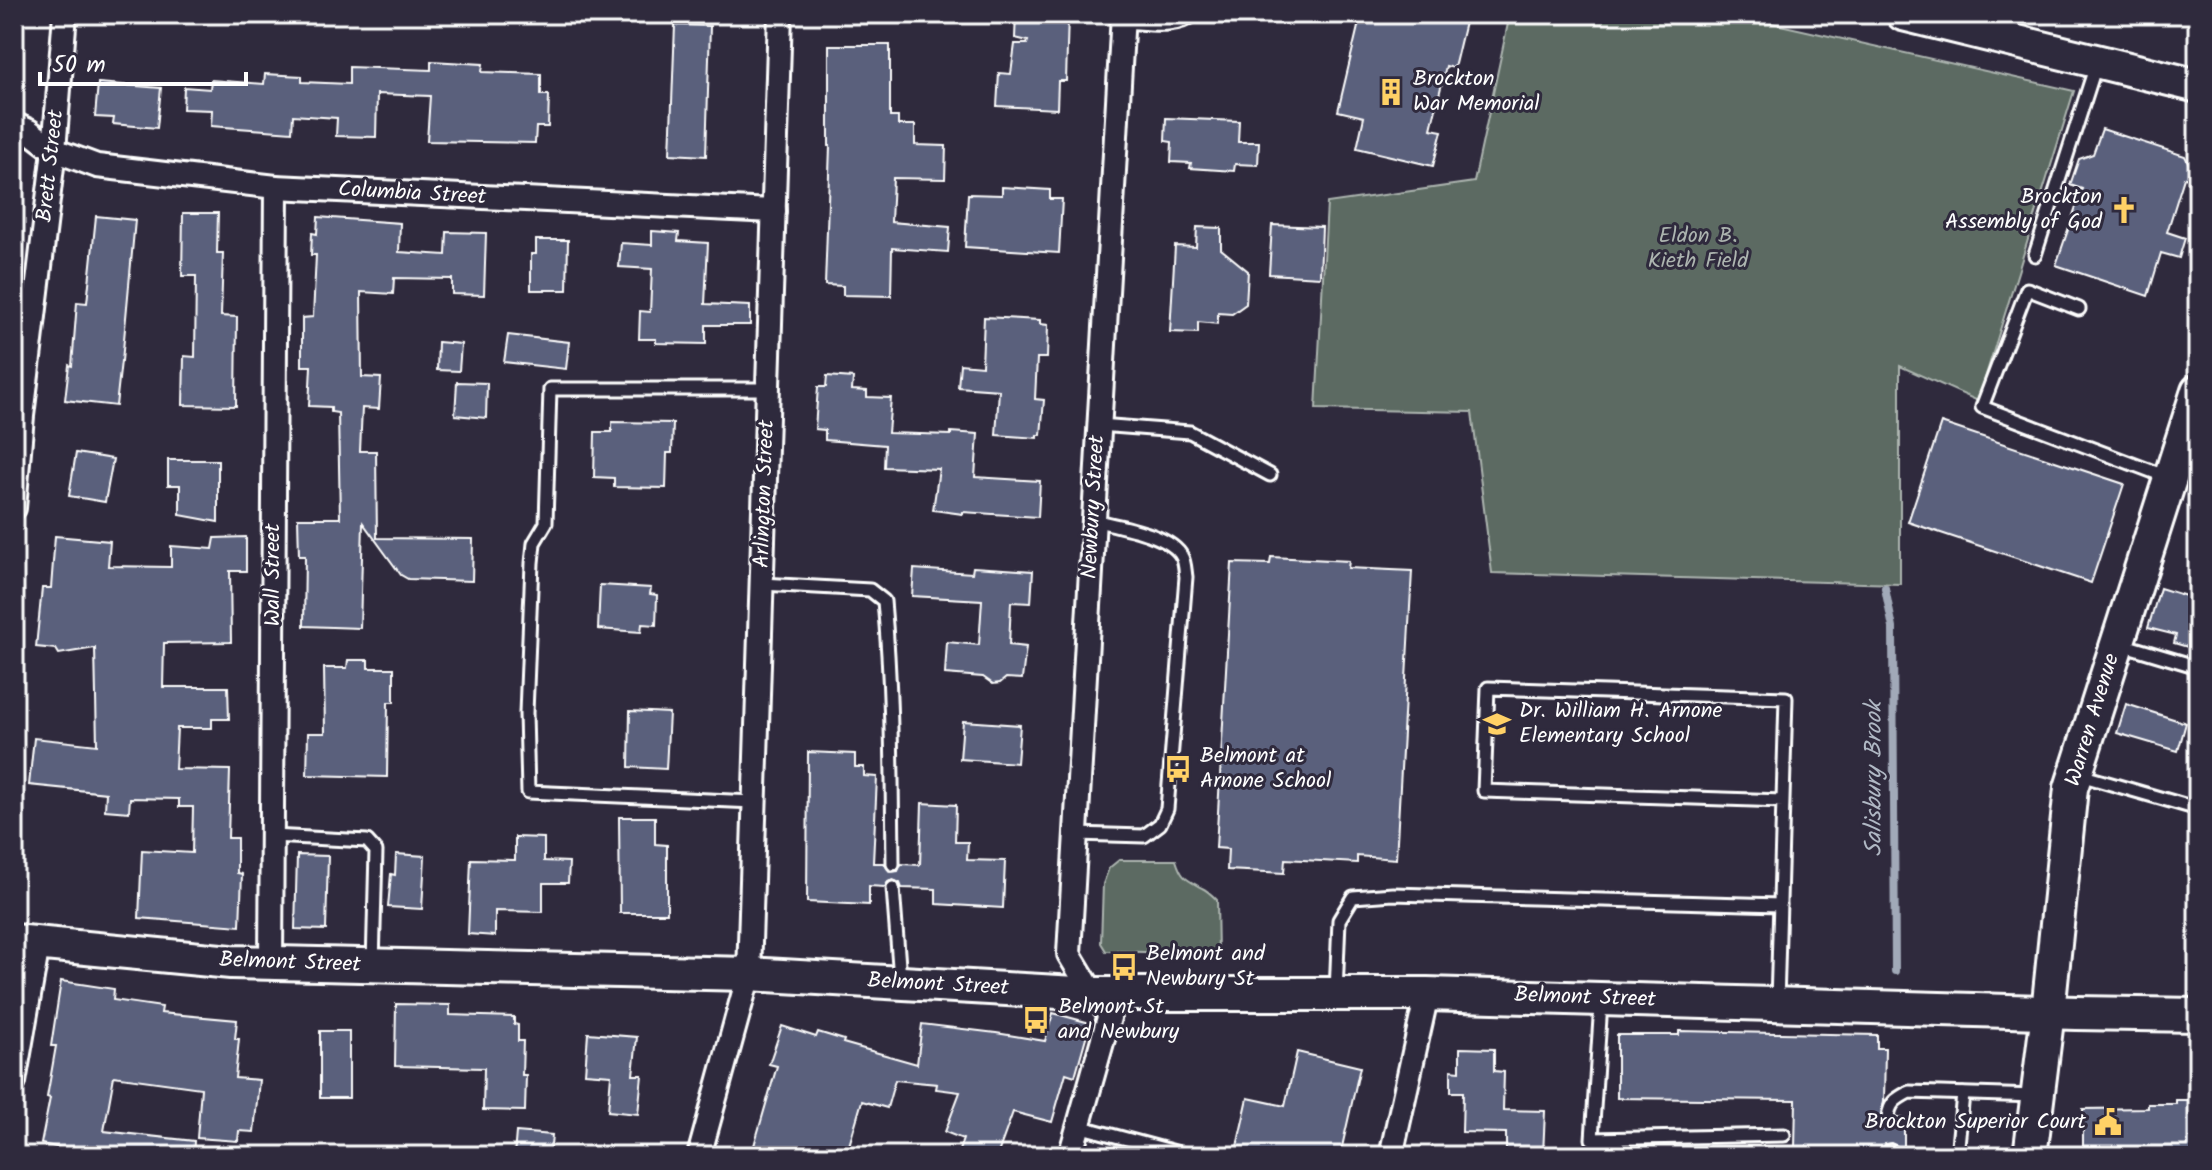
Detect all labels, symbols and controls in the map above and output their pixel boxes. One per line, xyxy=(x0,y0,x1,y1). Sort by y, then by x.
scale bar xyxy=(40,36,246,86)
text: 50 m xyxy=(52,46,106,85)
place label: Brockton War Memorial xyxy=(1413,62,1540,122)
building icon: Brockton War Memorial xyxy=(1376,77,1406,107)
street label: Brett Street xyxy=(28,108,74,224)
street label: Columbia Street xyxy=(337,173,487,215)
place label: Brockton Assembly of God xyxy=(1945,180,2103,240)
church icon: Brockton Assembly of God xyxy=(2109,195,2139,225)
park label: Eldon B. Kieth Field xyxy=(1648,219,1749,279)
street label: Arlington Street xyxy=(745,419,785,569)
street label: Newbury Street xyxy=(1073,434,1115,580)
street label: Wall Street xyxy=(256,523,291,626)
street label: Warren Avenue xyxy=(2056,649,2130,791)
place label: Dr. William H. Arnone Elementary School xyxy=(1519,694,1722,754)
water label: Salisbury Brook xyxy=(1855,698,1894,857)
school or university icon: Dr. William H. Arnone Elementary School xyxy=(1482,709,1512,739)
place label: Belmont at Arnone School xyxy=(1200,739,1332,799)
bus stop icon: Belmont at Arnone School xyxy=(1163,754,1193,784)
place label: Belmont and Newbury St xyxy=(1146,937,1266,997)
street label: Belmont Street xyxy=(219,943,362,983)
bus stop icon: Belmont and Newbury St xyxy=(1109,952,1139,982)
street label: Belmont Street xyxy=(866,964,1010,1006)
street label: Belmont Street xyxy=(1514,978,1657,1018)
place label: Belmont St and Newbury xyxy=(1058,990,1180,1050)
bus stop icon: Belmont St and Newbury xyxy=(1021,1005,1051,1035)
place label: Brockton Superior Court xyxy=(1865,1105,2086,1140)
public building icon: Brockton Superior Court xyxy=(2093,1107,2123,1137)

